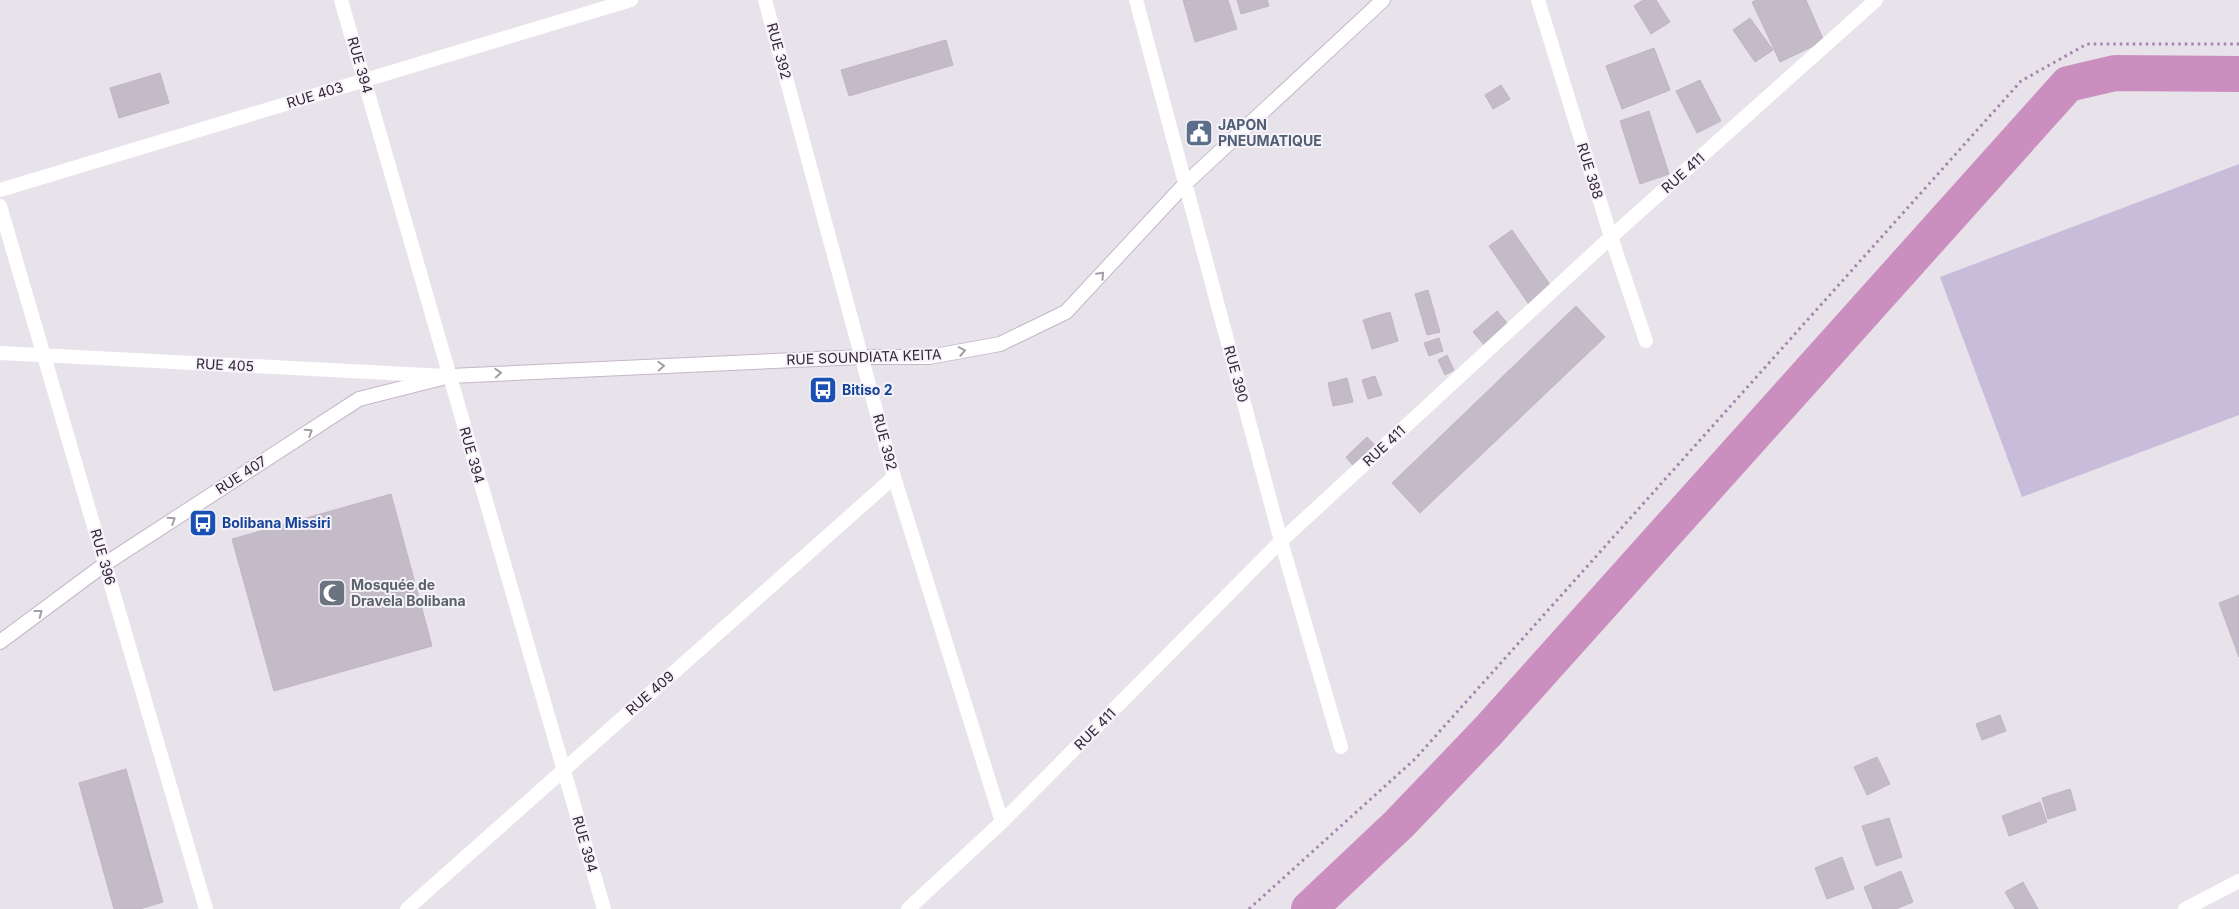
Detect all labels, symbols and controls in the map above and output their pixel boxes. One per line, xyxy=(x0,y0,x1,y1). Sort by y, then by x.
street label: RUE 392 xyxy=(764,21,795,81)
street label: RUE 394 xyxy=(344,35,377,95)
street label: RUE 403 xyxy=(284,78,345,111)
place label: JAPON PNEUMATIQUE xyxy=(1218,116,1322,149)
public building icon: JAPON PNEUMATIQUE xyxy=(1184,118,1214,148)
street label: RUE 388 xyxy=(1574,141,1607,201)
street label: RUE 411 xyxy=(1658,149,1708,196)
one-way arrow xyxy=(1095,271,1104,280)
street label: RUE 390 xyxy=(1221,344,1252,404)
street label: RUE SOUNDIATA KEITA xyxy=(786,345,942,368)
one-way arrow xyxy=(958,346,967,356)
street label: RUE 405 xyxy=(196,354,255,375)
one-way arrow xyxy=(657,361,665,371)
one-way arrow xyxy=(495,368,503,379)
bus stop icon: Bitiso 2 xyxy=(808,375,838,405)
place label: Bitiso 2 xyxy=(842,381,893,398)
street label: RUE 392 xyxy=(870,412,901,472)
street label: RUE 411 xyxy=(1359,422,1408,470)
street label: RUE 394 xyxy=(456,425,489,485)
one-way arrow xyxy=(303,429,312,438)
street label: RUE 407 xyxy=(212,452,269,497)
bus stop icon: Bolibana Missiri xyxy=(188,508,218,538)
place label: Bolibana Missiri xyxy=(222,514,331,531)
one-way arrow xyxy=(166,517,176,526)
street label: RUE 396 xyxy=(87,527,120,587)
place label: Mosquée de Dravela Bolibana xyxy=(351,576,466,609)
mosque icon: Mosquée de Dravela Bolibana xyxy=(317,578,347,608)
one-way arrow xyxy=(33,610,43,619)
street label: RUE 409 xyxy=(622,667,677,718)
street label: RUE 411 xyxy=(1070,704,1119,753)
street label: RUE 394 xyxy=(569,814,602,874)

